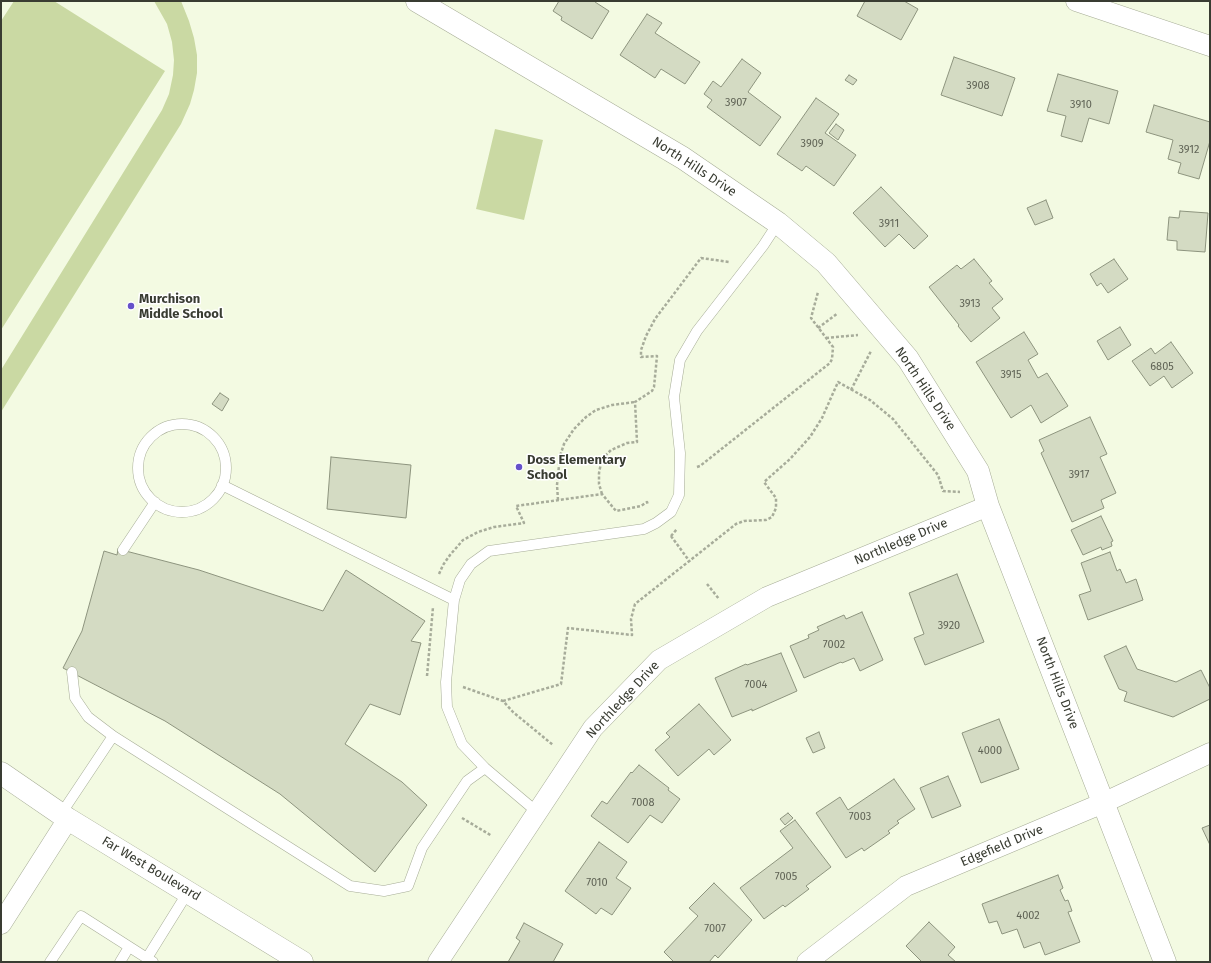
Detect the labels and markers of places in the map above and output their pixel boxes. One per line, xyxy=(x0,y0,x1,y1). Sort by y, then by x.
place label: Murchison Middle School xyxy=(139,291,223,322)
marker: Murchison Middle School xyxy=(126,301,136,311)
place label: Doss Elementary School xyxy=(527,452,626,483)
marker: Doss Elementary School xyxy=(514,462,524,472)

